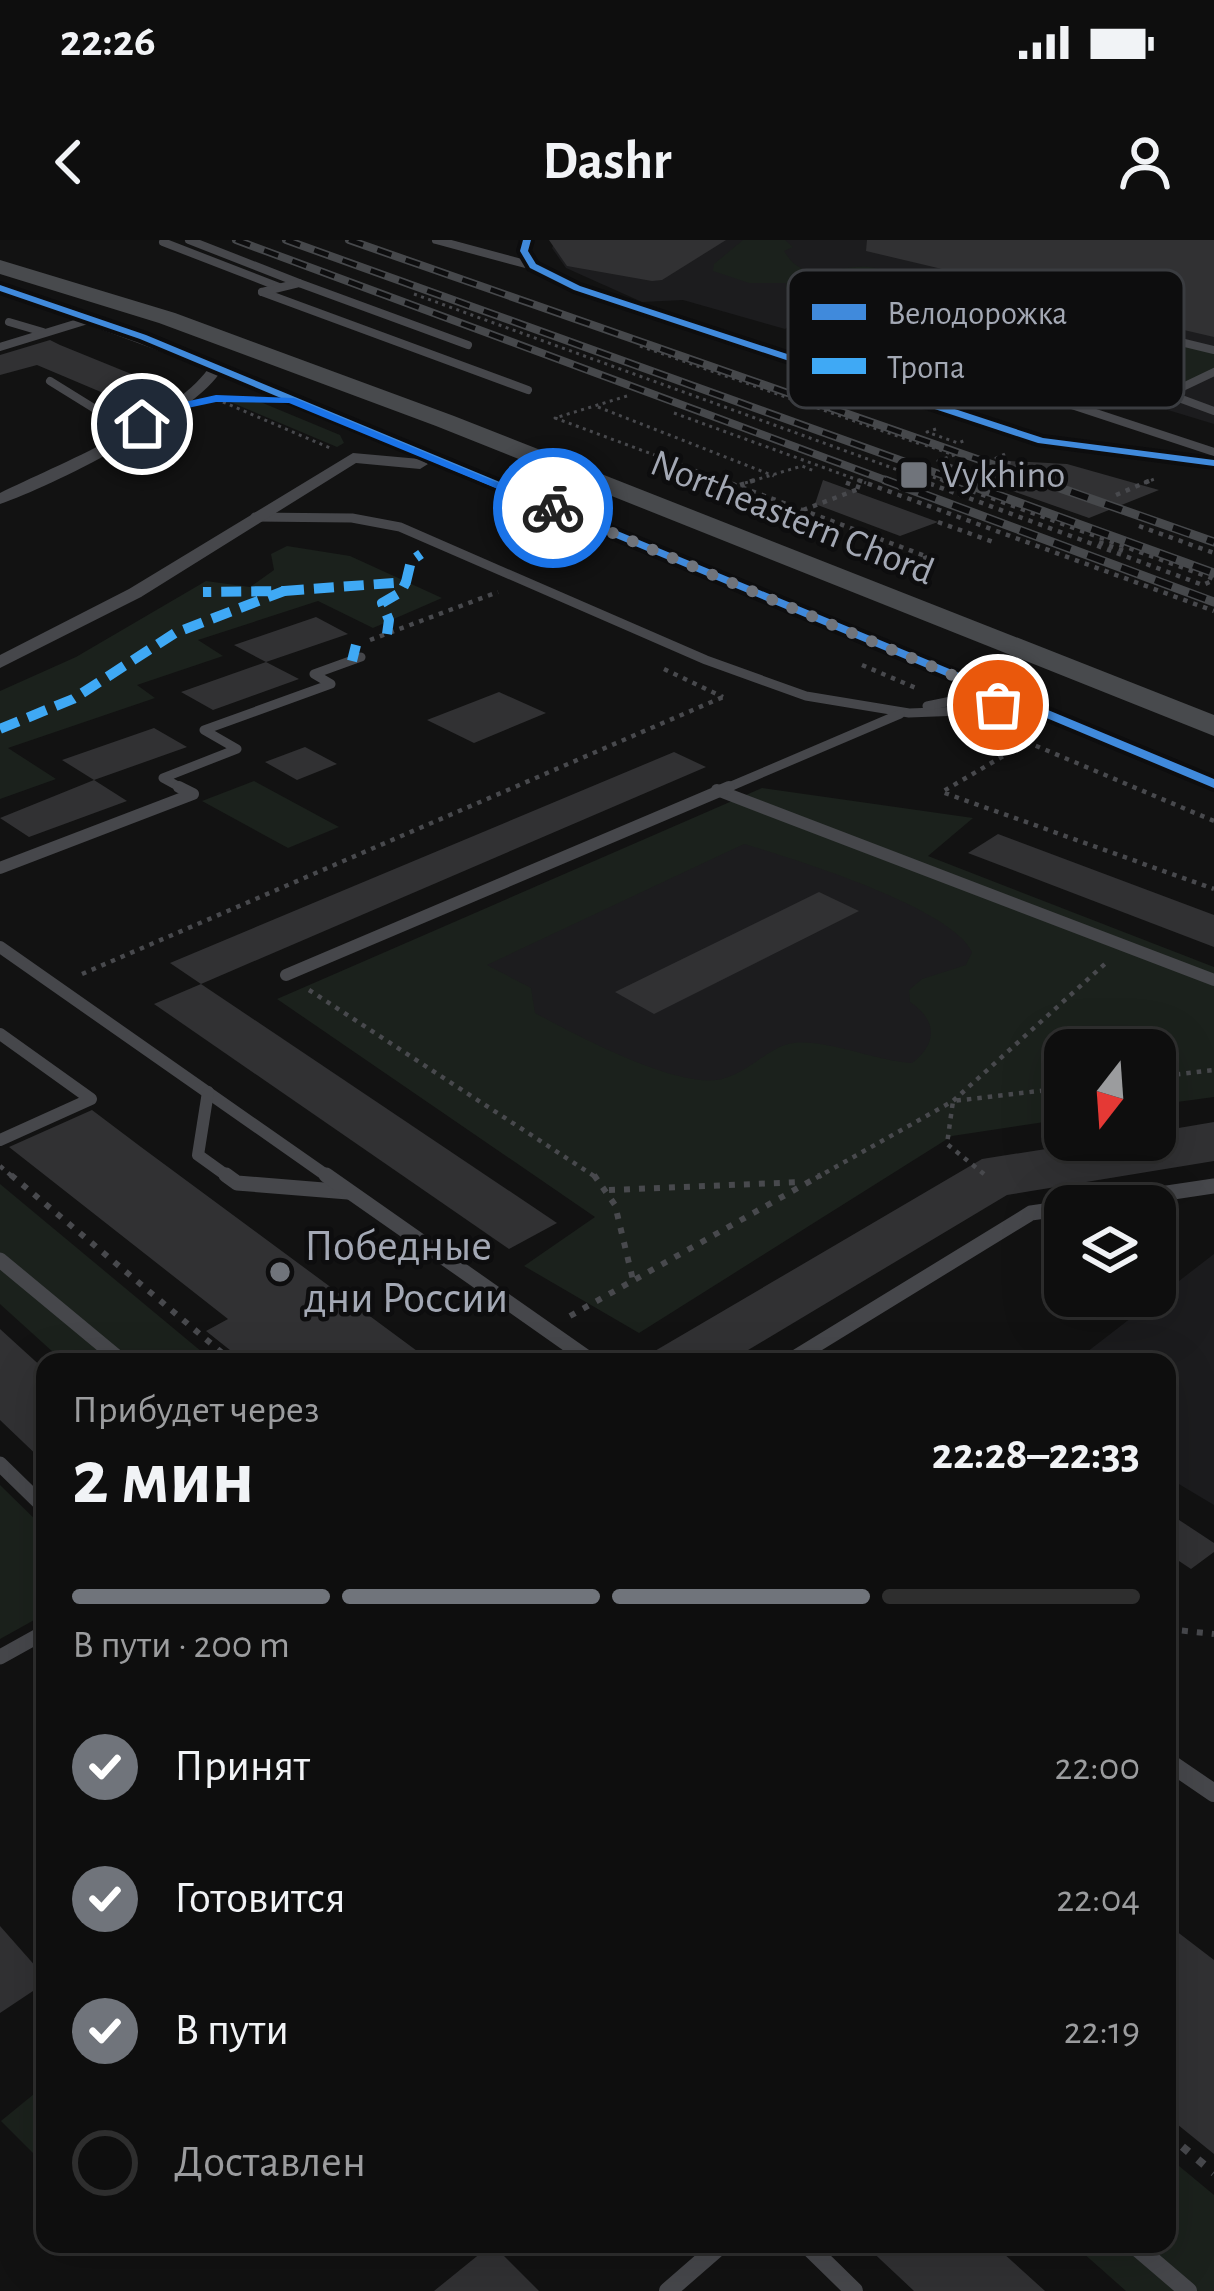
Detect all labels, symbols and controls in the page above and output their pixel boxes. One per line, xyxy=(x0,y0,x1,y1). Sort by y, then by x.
text: 22:26 xyxy=(60,19,156,64)
icon: back xyxy=(36,129,102,195)
icon: person xyxy=(1112,129,1178,195)
text: Dashr xyxy=(542,135,672,189)
legend xyxy=(788,270,1184,408)
text: Велодорожка xyxy=(887,298,1067,331)
text: Тропа xyxy=(887,352,965,385)
pin xyxy=(91,373,193,475)
icon: home xyxy=(109,391,175,457)
street label: Northeastern Chord xyxy=(645,443,939,593)
courier xyxy=(493,448,613,568)
place label: Vykhino xyxy=(941,456,1066,495)
marker: Vykhino xyxy=(898,459,930,491)
icon: bike xyxy=(520,475,586,541)
pin xyxy=(947,654,1049,756)
icon: bag xyxy=(965,672,1031,738)
north arrow xyxy=(1044,1029,1176,1161)
map controls xyxy=(1044,1029,1176,1317)
button: layers xyxy=(1044,1185,1176,1317)
place label: Победные дни России xyxy=(304,1224,508,1321)
marker: Победные дни России xyxy=(267,1259,293,1285)
text: Прибудет через xyxy=(72,1391,319,1430)
text: 22:28–22:33 xyxy=(932,1432,1140,1477)
text: 2 мин xyxy=(72,1440,255,1518)
text: В пути · 200 m xyxy=(72,1626,290,1665)
icon: check xyxy=(72,1734,138,1800)
text: Принят xyxy=(174,1744,310,1789)
text: 22:00 xyxy=(1054,1748,1140,1787)
icon: check xyxy=(72,1866,138,1932)
text: Готовится xyxy=(174,1876,346,1921)
text: 22:04 xyxy=(1056,1880,1140,1919)
icon: check xyxy=(72,1998,138,2064)
text: В пути xyxy=(174,2008,289,2053)
text: 22:19 xyxy=(1064,2012,1140,2051)
text: Доставлен xyxy=(174,2140,366,2185)

